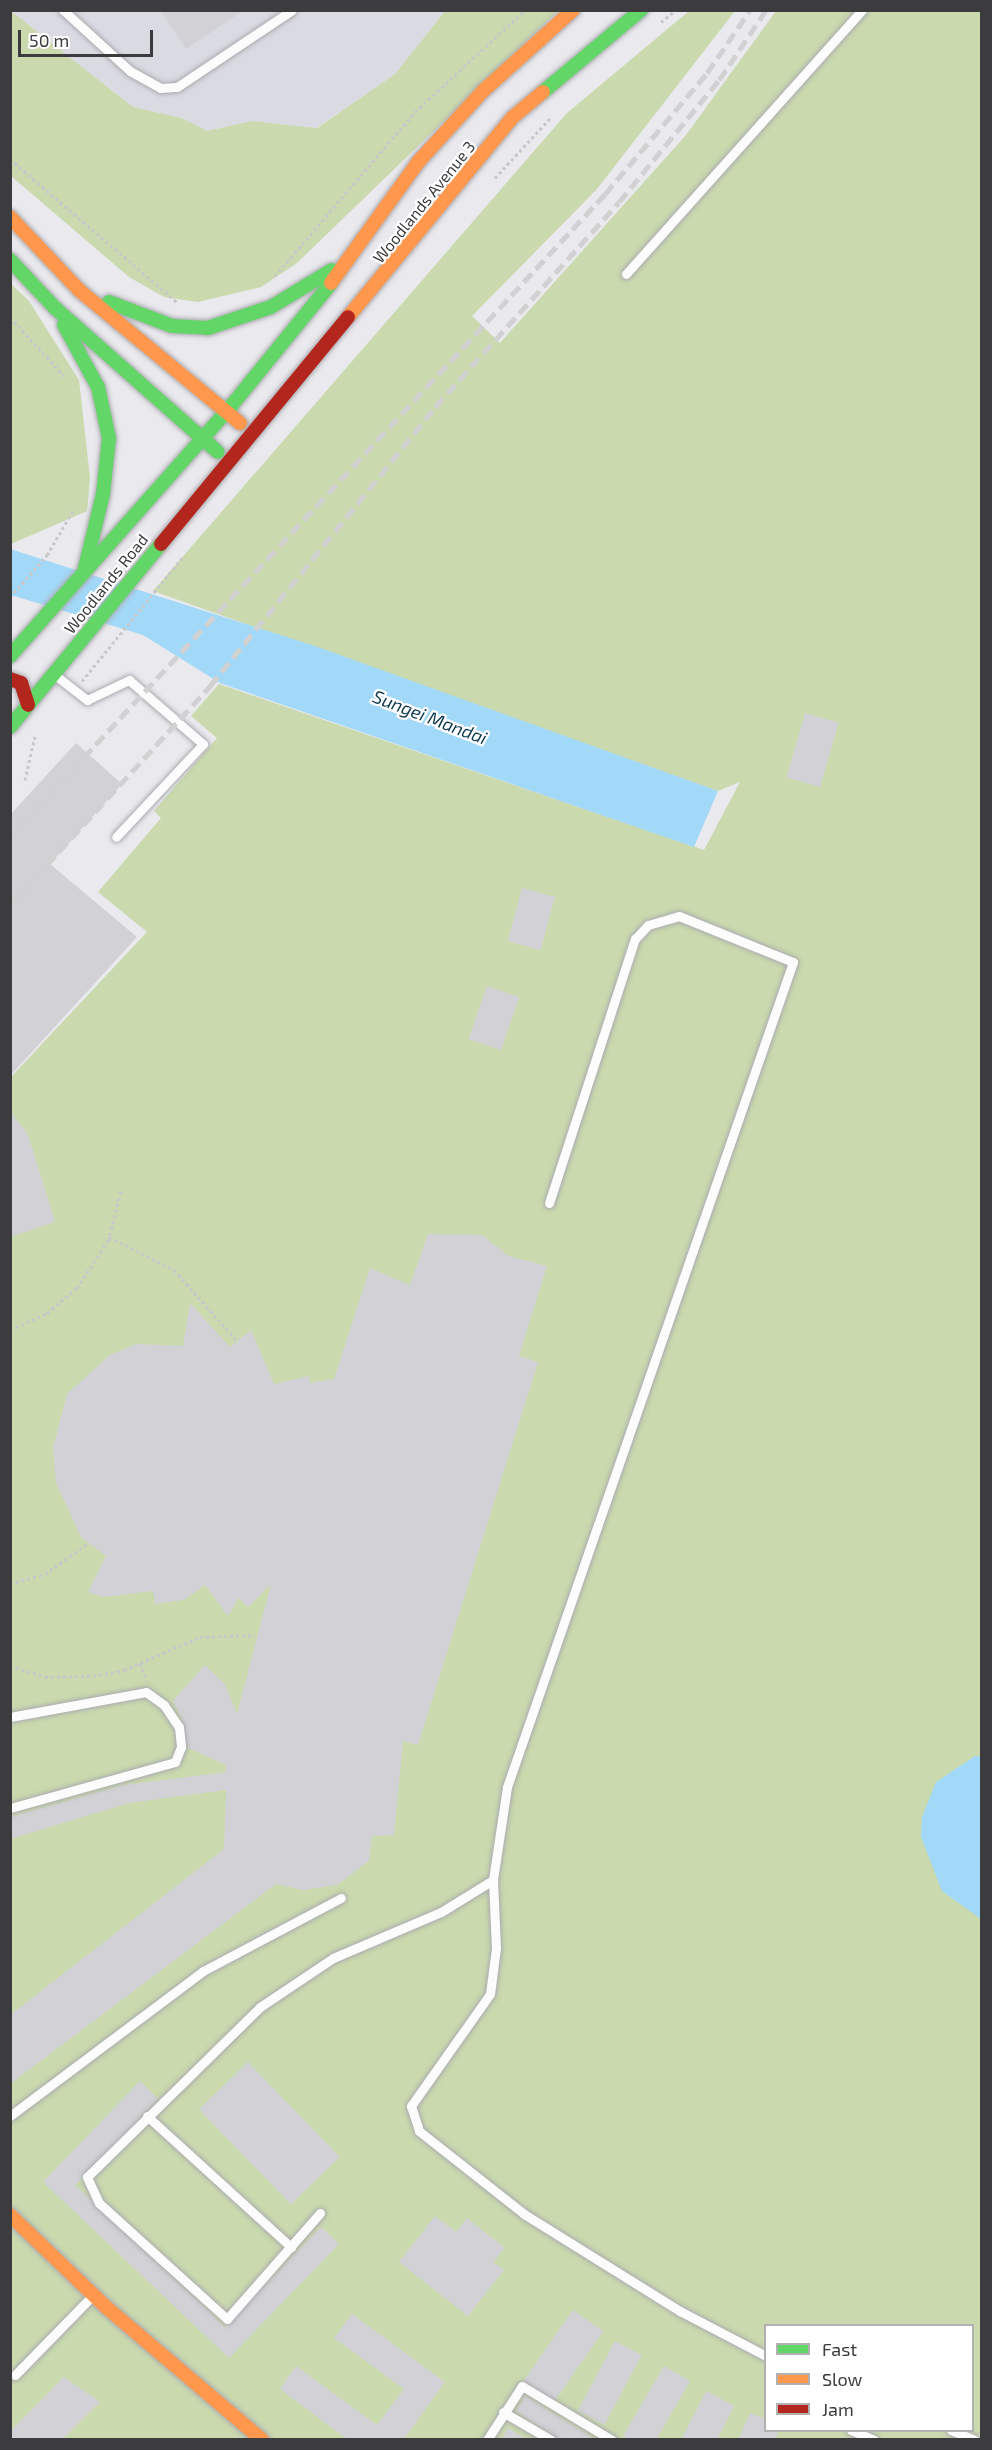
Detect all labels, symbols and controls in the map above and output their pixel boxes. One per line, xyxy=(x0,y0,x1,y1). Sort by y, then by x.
scale bar xyxy=(21,18,156,56)
text: 50 m xyxy=(29,29,69,51)
street label: Woodlands Avenue 3 xyxy=(369,137,479,267)
street label: Woodlands Road xyxy=(60,530,152,638)
water label: Sungei Mandai xyxy=(370,685,490,749)
legend xyxy=(764,2324,974,2432)
text: Fast xyxy=(822,2338,857,2360)
text: Slow xyxy=(822,2368,862,2390)
text: Jam xyxy=(822,2398,854,2420)

